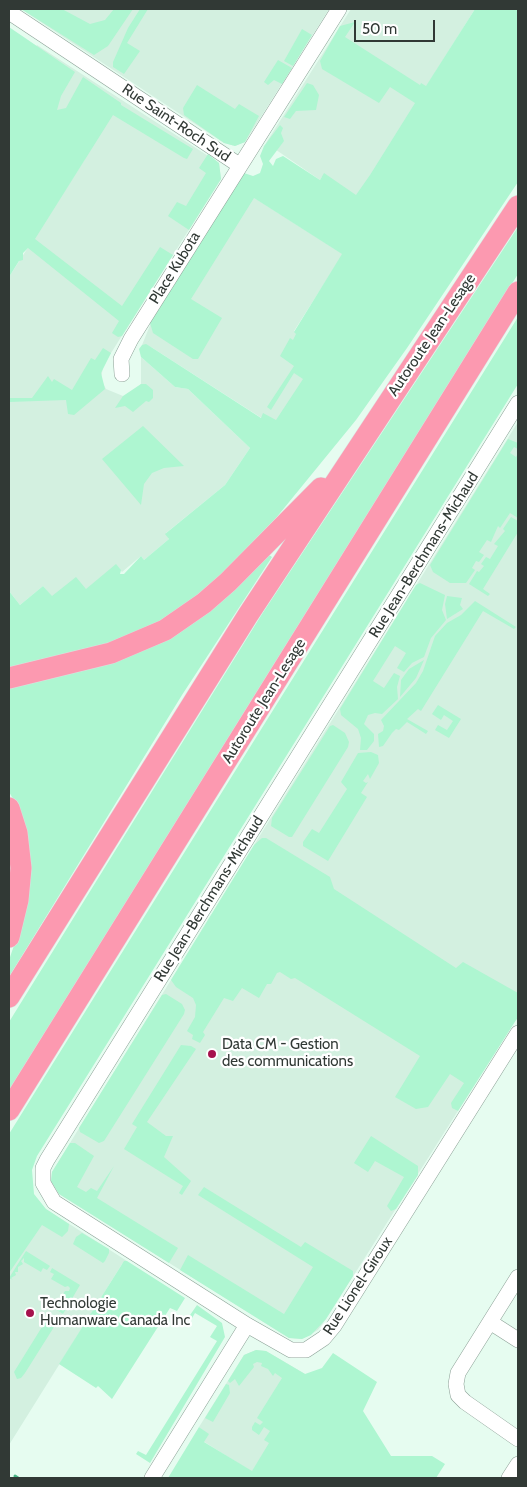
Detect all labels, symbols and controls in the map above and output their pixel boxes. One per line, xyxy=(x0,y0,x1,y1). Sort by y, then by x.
scale bar xyxy=(357,10,438,42)
text: 50 m xyxy=(362,20,397,38)
street label: Rue Saint-Roch Sud xyxy=(118,80,234,166)
street label: Place Kubota xyxy=(146,229,204,307)
street label: Autoroute Jean-Lesage xyxy=(384,270,480,400)
street label: Rue Jean-Berchmans-Michaud xyxy=(365,469,483,641)
street label: Autoroute Jean-Lesage xyxy=(218,635,310,767)
street label: Rue Jean-Berchmans-Michaud xyxy=(150,813,268,985)
place label: Data CM - Gestion des communications xyxy=(222,1036,353,1071)
marker: Data CM - Gestion des communications xyxy=(206,1048,218,1060)
street label: Rue Lionel-Giroux xyxy=(320,1233,396,1339)
place label: Technologie Humanware Canada Inc xyxy=(40,1295,190,1330)
marker: Technologie Humanware Canada Inc xyxy=(24,1307,36,1319)

